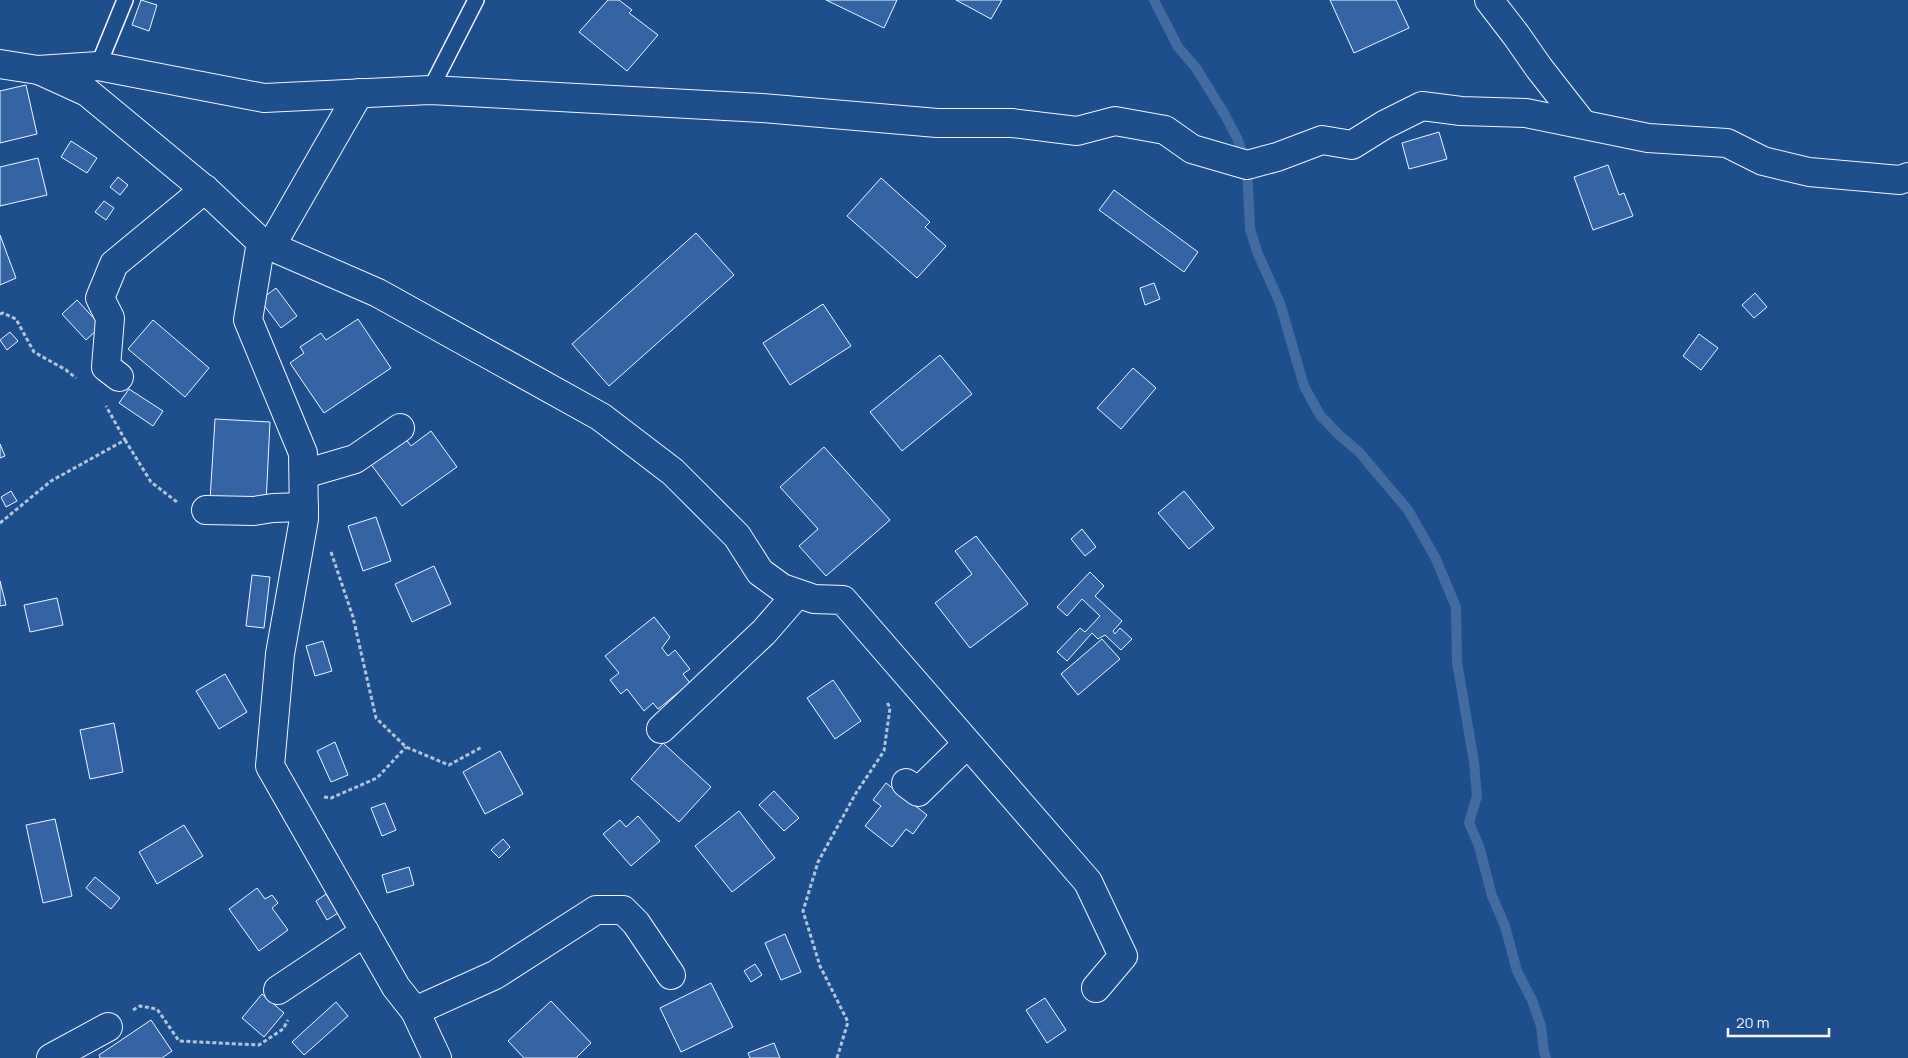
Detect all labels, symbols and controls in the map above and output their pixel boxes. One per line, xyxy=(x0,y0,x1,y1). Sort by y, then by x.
scale bar xyxy=(1728,1006,1829,1038)
text: 20 m xyxy=(1736,1012,1769,1033)

